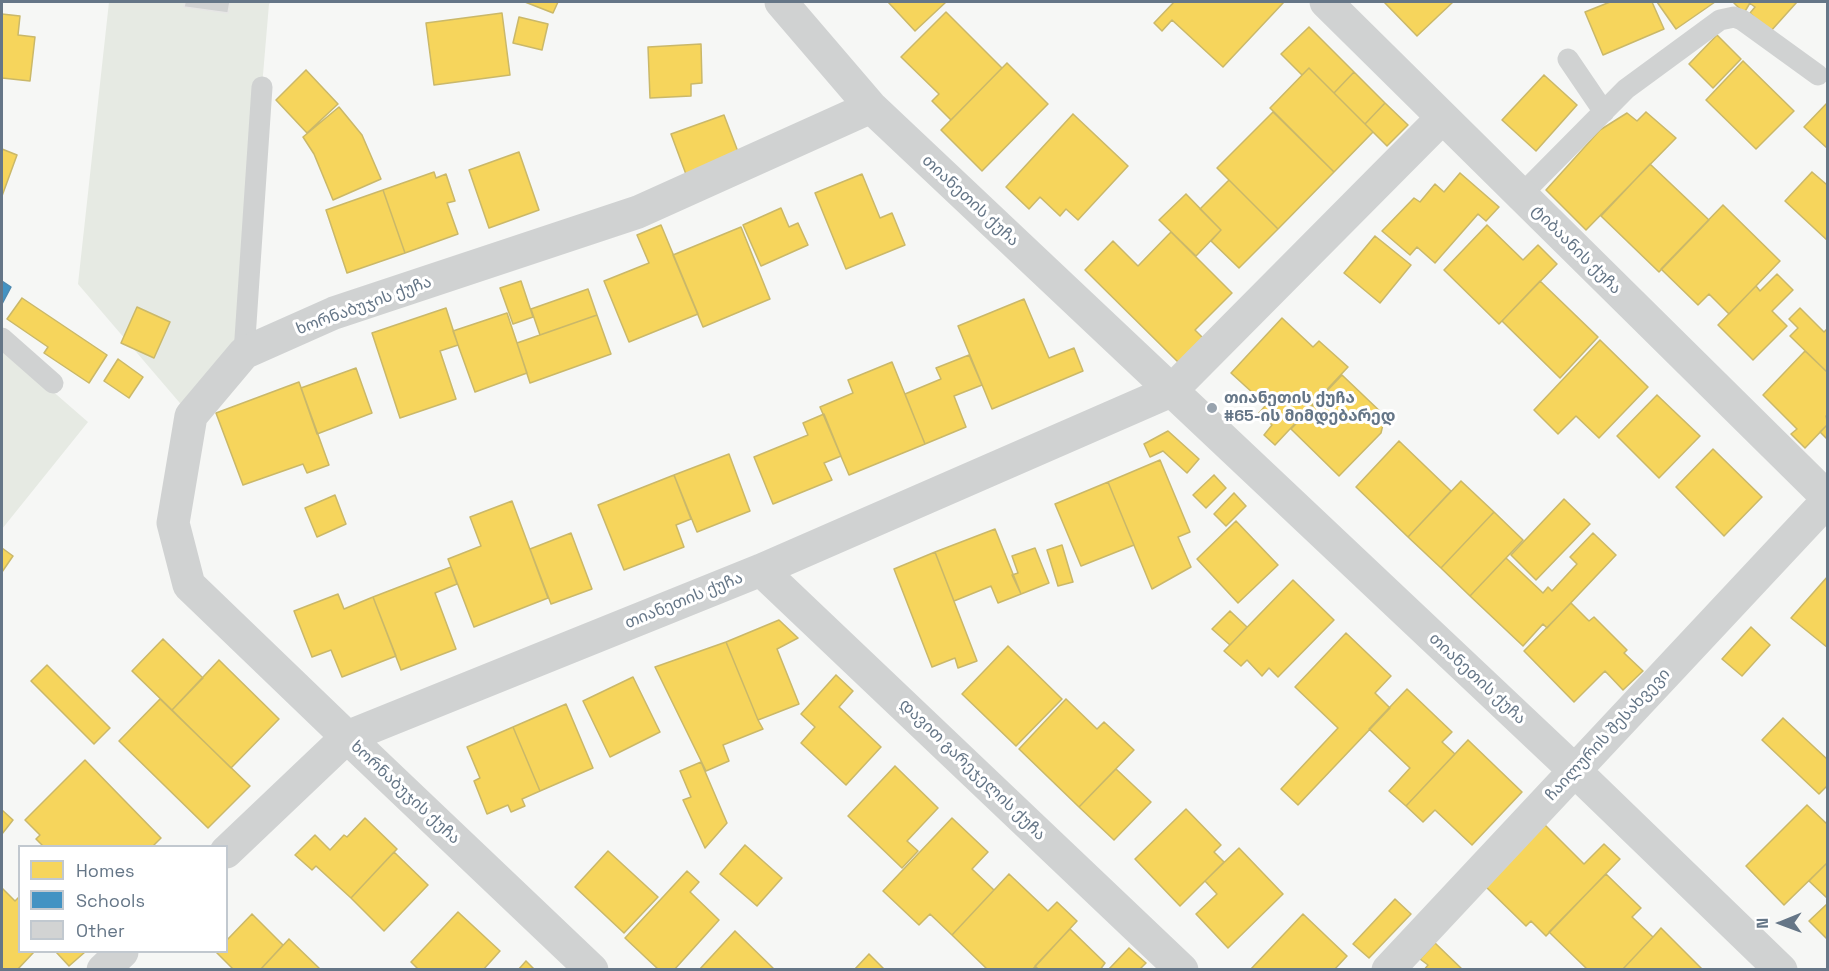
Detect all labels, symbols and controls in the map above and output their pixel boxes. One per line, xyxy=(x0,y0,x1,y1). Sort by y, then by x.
street label: თიანეთის ქუჩა xyxy=(918,151,1022,251)
street label: ტიბაანის ქუჩა xyxy=(1527,201,1625,299)
street label: ხორნაბუჯის ქუჩა xyxy=(294,273,434,339)
place label: თიანეთის ქუჩა #65-ის მიმდებარედ xyxy=(1224,389,1395,427)
marker: თიანეთის ქუჩა #65-ის მიმდებარედ xyxy=(1205,401,1219,415)
street label: თიანეთის ქუჩა xyxy=(622,569,746,633)
street label: თიანეთის ქუჩა xyxy=(1425,629,1529,729)
street label: ჩაილურის შესახვევი xyxy=(1542,665,1674,805)
street label: დავით გარეჯელის ქუჩა xyxy=(895,695,1049,845)
street label: ხორნაბუჯის ქუჩა xyxy=(346,737,464,849)
legend xyxy=(18,845,228,953)
text: Homes xyxy=(76,859,135,882)
text: Schools xyxy=(76,889,145,912)
north arrow xyxy=(1751,893,1811,953)
text: N xyxy=(1752,918,1773,929)
text: Other xyxy=(76,919,125,942)

